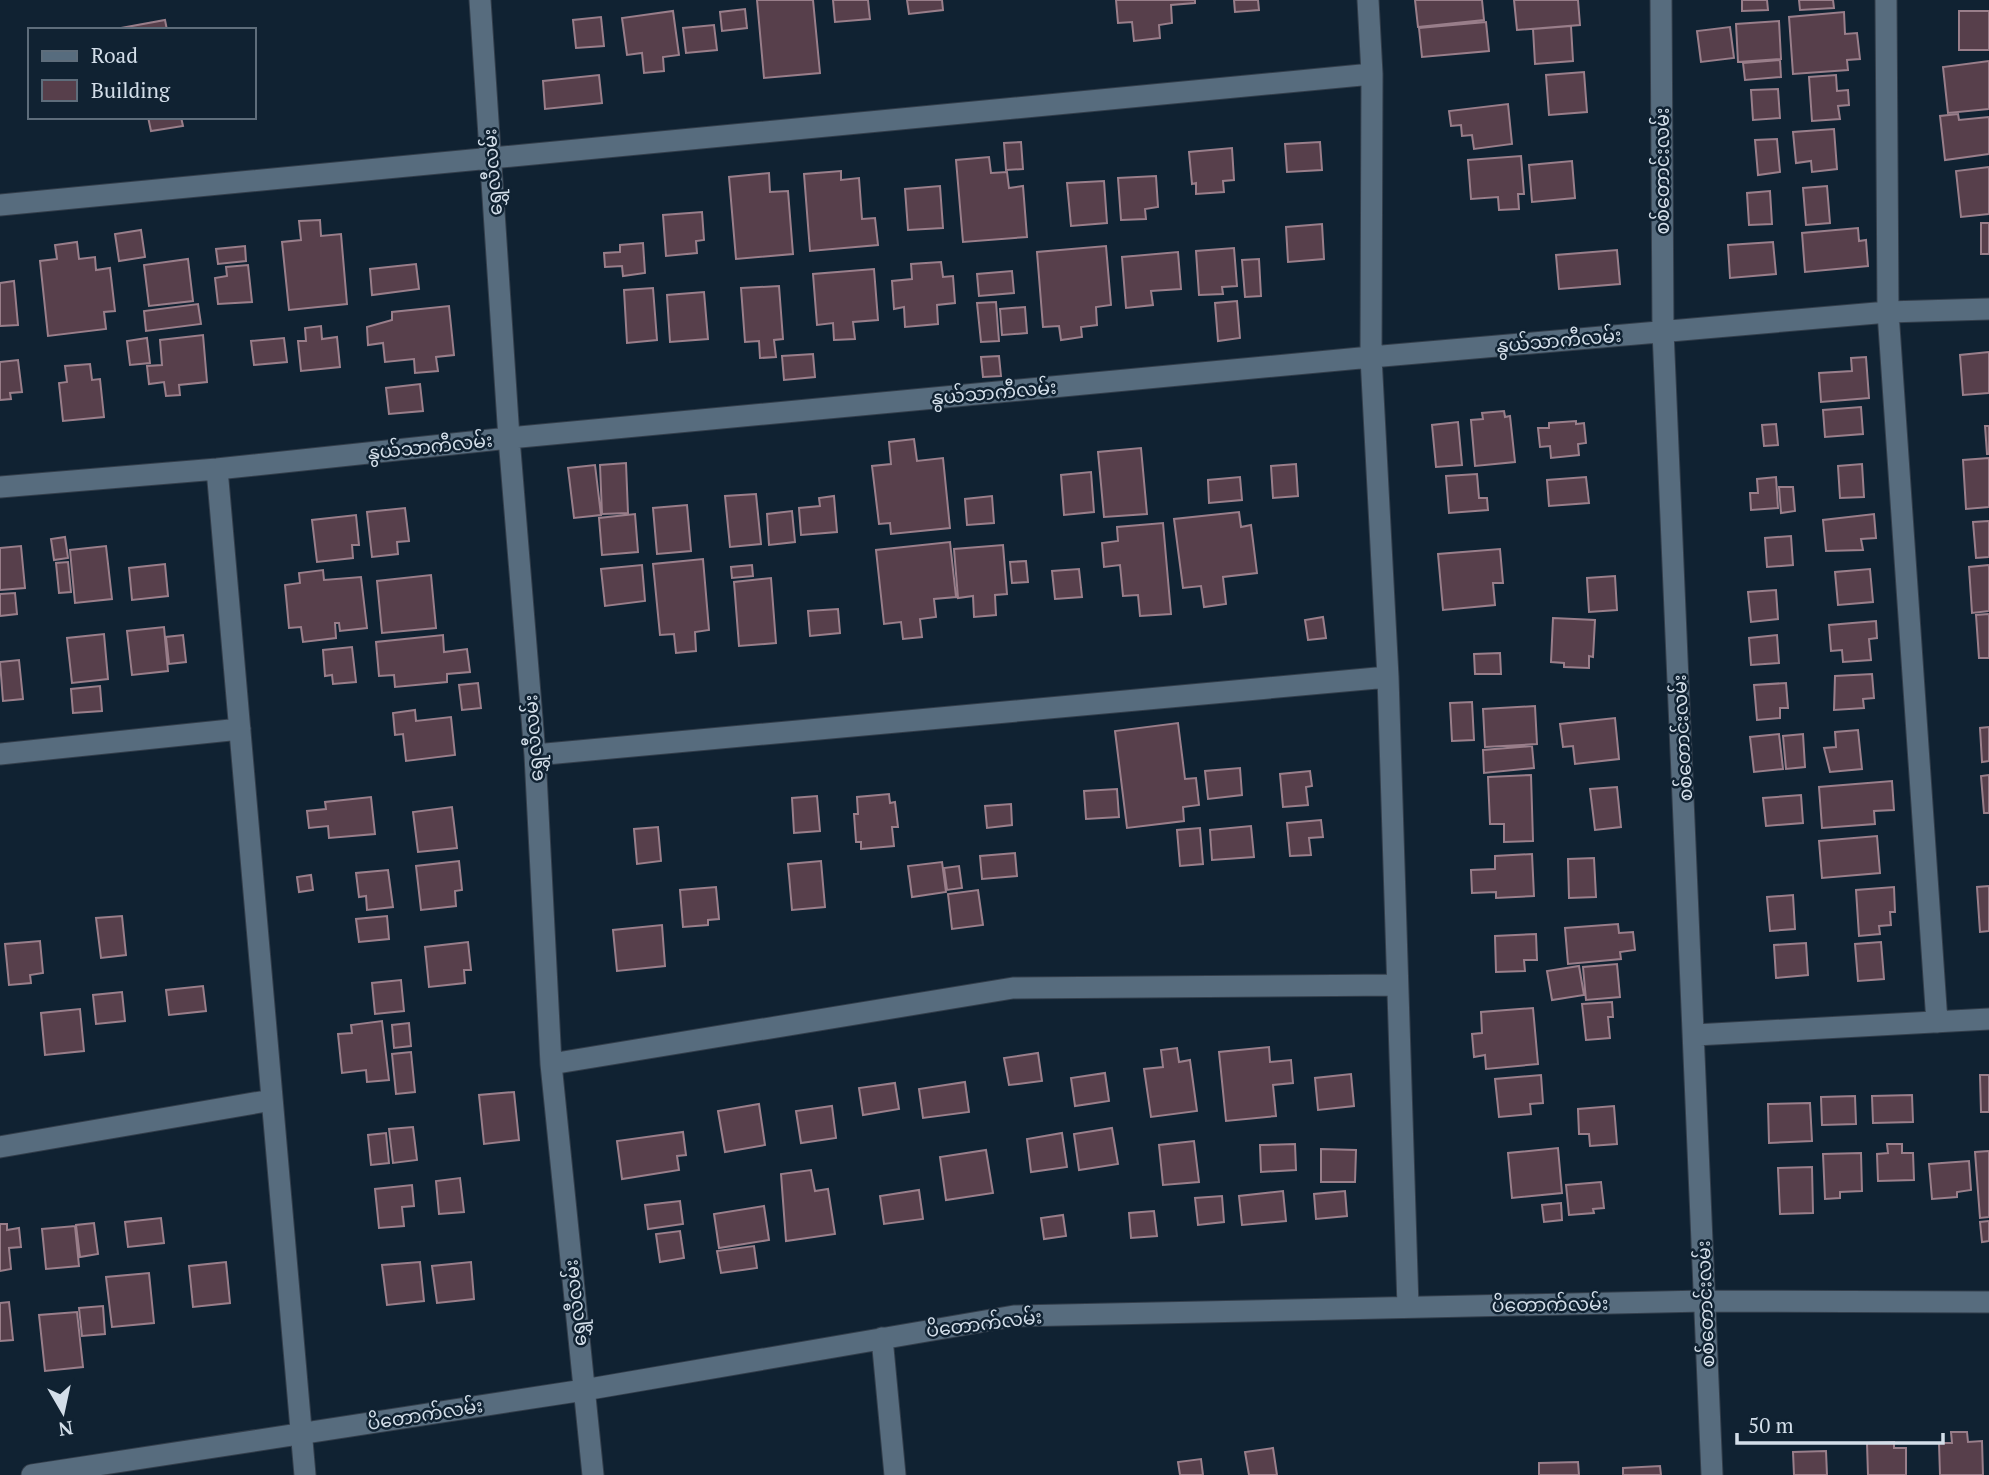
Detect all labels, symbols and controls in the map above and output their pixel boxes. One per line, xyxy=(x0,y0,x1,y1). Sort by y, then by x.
legend xyxy=(28,28,256,119)
text: Road xyxy=(91,41,138,69)
text: Building xyxy=(91,76,171,104)
street label: စစ်တောင်းလမ်း xyxy=(1648,107,1674,235)
street label: ရွှေလီလမ်း xyxy=(475,127,511,216)
street label: နွယ်သာကီလမ်း xyxy=(1495,321,1623,361)
street label: နွယ်သာကီလမ်း xyxy=(930,373,1058,413)
street label: နွယ်သာကီလမ်း xyxy=(366,426,494,468)
street label: စစ်တောင်းလမ်း xyxy=(1665,674,1697,802)
street label: ရွှေလီလမ်း xyxy=(516,693,552,782)
street label: စစ်တောင်းလမ်း xyxy=(1689,1240,1719,1368)
street label: ရွှေလီလမ်း xyxy=(557,1258,595,1348)
street label: ပိတောက်လမ်း xyxy=(1491,1289,1609,1317)
street label: ပိတောက်လမ်း xyxy=(924,1302,1043,1342)
north arrow xyxy=(28,1377,98,1447)
street label: ပိတောက်လမ်း xyxy=(365,1391,485,1435)
scale bar xyxy=(1737,1402,1944,1446)
text: 50 m xyxy=(1748,1411,1794,1439)
text: N xyxy=(56,1416,75,1443)

